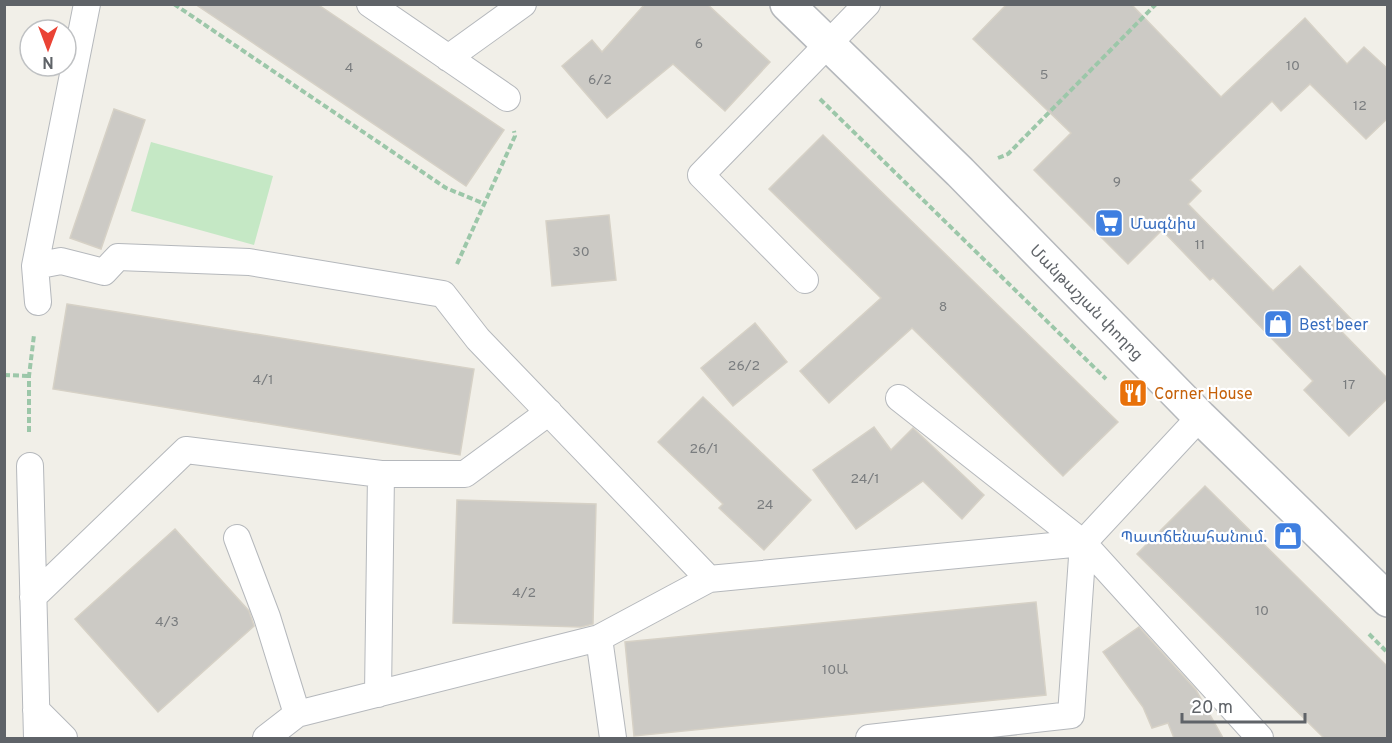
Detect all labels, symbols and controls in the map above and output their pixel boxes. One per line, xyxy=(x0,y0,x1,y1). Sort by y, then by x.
north arrow xyxy=(18,18,78,78)
house number: 6 xyxy=(695,36,703,53)
text: N xyxy=(42,51,54,71)
house number: 10 xyxy=(1286,58,1300,75)
house number: 4 xyxy=(345,60,353,77)
house number: 5 xyxy=(1040,67,1048,84)
house number: 6/2 xyxy=(588,72,612,89)
house number: 12 xyxy=(1353,98,1367,115)
house number: 9 xyxy=(1113,174,1121,191)
supermarket icon: Մագնիս xyxy=(1093,207,1125,239)
place label: Մագնիս xyxy=(1130,215,1196,235)
house number: 11 xyxy=(1195,237,1205,254)
street label: Մանթաշյան փողոց xyxy=(1025,241,1147,365)
house number: 30 xyxy=(572,244,590,261)
house number: 8 xyxy=(939,299,947,316)
shop icon: Best beer xyxy=(1262,308,1294,340)
place label: Best beer xyxy=(1299,316,1368,336)
house number: 26/2 xyxy=(728,358,760,375)
house number: 4/1 xyxy=(253,372,273,389)
restaurant icon: Corner House xyxy=(1117,377,1149,409)
house number: 17 xyxy=(1343,377,1355,394)
place label: Corner House xyxy=(1154,385,1253,405)
house number: 26/1 xyxy=(689,441,719,458)
house number: 24/1 xyxy=(850,471,880,488)
house number: 24 xyxy=(756,497,774,514)
shop icon: Պատճենահանում. xyxy=(1272,520,1304,552)
place label: Պատճենահանում. xyxy=(1121,528,1267,548)
house number: 4/2 xyxy=(512,585,536,602)
house number: 10 xyxy=(1255,603,1269,620)
house number: 4/3 xyxy=(155,614,179,631)
house number: 10Ա xyxy=(822,662,848,679)
scale bar xyxy=(1182,686,1305,724)
text: 20 m xyxy=(1191,697,1233,720)

